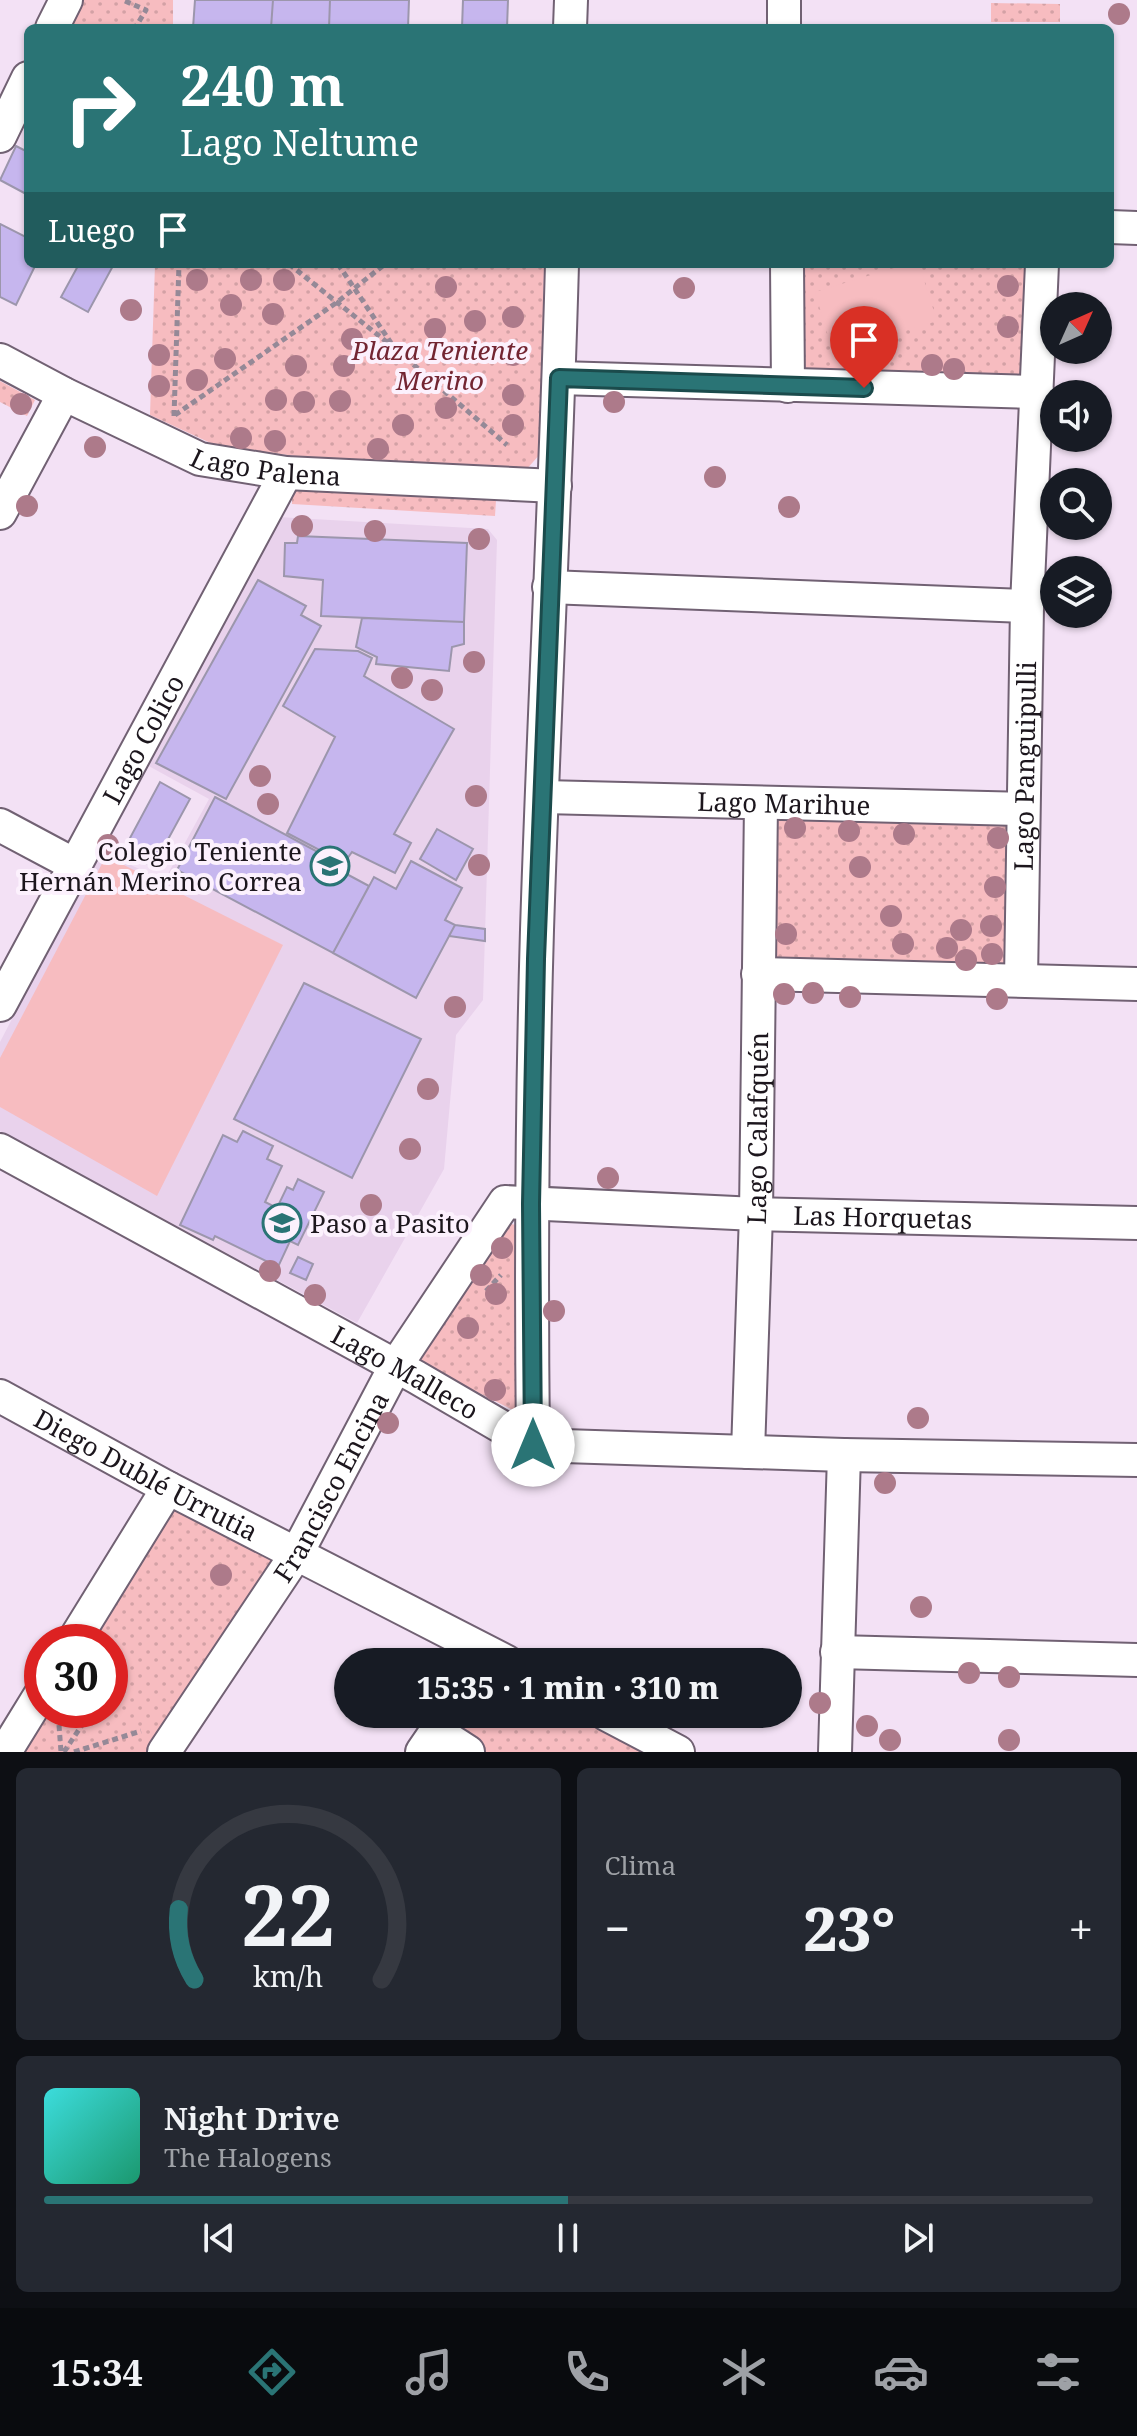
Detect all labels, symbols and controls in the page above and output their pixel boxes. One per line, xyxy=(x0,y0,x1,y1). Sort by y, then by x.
text: 240 m xyxy=(180,46,345,122)
icon: right xyxy=(48,56,152,160)
text: Lago Neltume xyxy=(180,118,419,167)
icon: arrive xyxy=(151,208,195,252)
text: Luego xyxy=(48,210,135,251)
north arrow xyxy=(1040,292,1112,364)
map controls xyxy=(1040,292,1112,628)
pin xyxy=(830,306,898,388)
icon: arrive xyxy=(842,318,886,362)
park label: Plaza Teniente Merino xyxy=(351,332,528,398)
button: sound xyxy=(1040,380,1112,452)
street label: Lago Palena xyxy=(185,439,342,494)
button: search xyxy=(1040,468,1112,540)
button: layers xyxy=(1040,556,1112,628)
street label: Lago Panguipulli xyxy=(1005,661,1044,871)
street label: Lago Colico xyxy=(94,668,192,810)
street label: Lago Marihue xyxy=(697,783,871,823)
place label: Colegio Teniente Hernán Merino Correa xyxy=(19,833,302,899)
school or university icon: Colegio Teniente Hernán Merino Correa xyxy=(309,845,351,887)
street label: Lago Calafquén xyxy=(738,1031,776,1225)
street label: Las Horquetas xyxy=(793,1197,973,1237)
school or university icon: Paso a Pasito xyxy=(261,1202,303,1244)
place label: Paso a Pasito xyxy=(310,1205,470,1241)
street label: Lago Malleco xyxy=(325,1316,485,1428)
street label: Francisco Encina xyxy=(265,1385,397,1589)
street label: Diego Dublé Urrutia xyxy=(28,1400,264,1549)
position arrow xyxy=(491,1403,575,1487)
speed limit sign: 30 xyxy=(24,1624,128,1728)
text: 15:35 · 1 min · 310 m xyxy=(417,1667,719,1708)
text: Clima xyxy=(605,1847,676,1883)
text: 22 xyxy=(241,1857,335,1970)
text: 23° xyxy=(803,1887,895,1969)
text: − xyxy=(605,1898,630,1958)
text: + xyxy=(1068,1898,1093,1958)
text: km/h xyxy=(253,1956,323,1995)
text: Night Drive xyxy=(164,2098,340,2139)
text: The Halogens xyxy=(164,2139,332,2175)
icon: previous xyxy=(197,2216,241,2260)
icon: pause xyxy=(546,2216,590,2260)
icon: next xyxy=(896,2216,940,2260)
icon: directions xyxy=(244,2344,300,2400)
icon: music xyxy=(401,2344,457,2400)
icon: phone xyxy=(559,2344,615,2400)
icon: climate xyxy=(716,2344,772,2400)
icon: car xyxy=(873,2344,929,2400)
icon: filters xyxy=(1030,2344,1086,2400)
text: 15:34 xyxy=(51,2348,143,2397)

